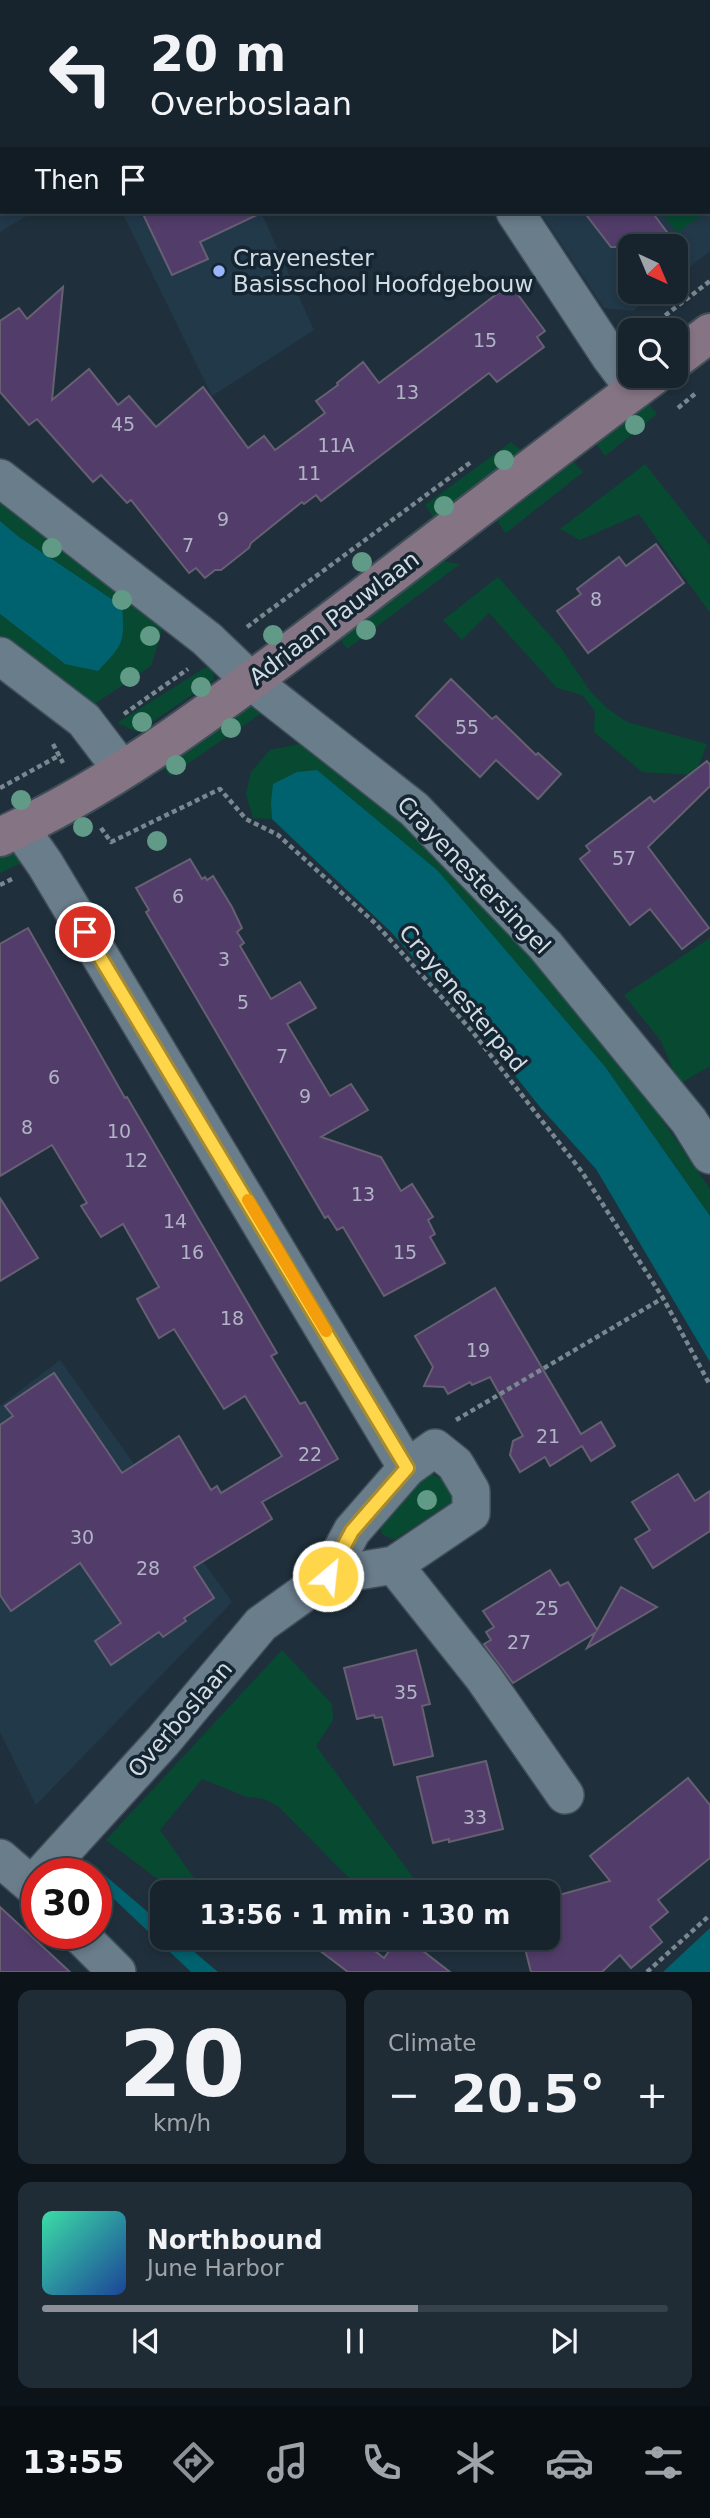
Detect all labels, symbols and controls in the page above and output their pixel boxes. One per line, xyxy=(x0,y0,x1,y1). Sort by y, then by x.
text: 20 m xyxy=(150,26,286,83)
icon: left xyxy=(35,28,126,119)
text: Overboslaan xyxy=(150,85,352,123)
icon: arrive xyxy=(114,161,152,199)
text: Then xyxy=(35,165,100,195)
north arrow xyxy=(618,234,688,304)
map controls xyxy=(618,234,688,388)
place label: Crayenester Basisschool Hoofdgebouw xyxy=(233,245,533,297)
marker: Crayenester Basisschool Hoofdgebouw xyxy=(211,263,227,279)
button: search xyxy=(618,318,688,388)
house number: 15 xyxy=(473,329,497,351)
house number: 13 xyxy=(395,381,419,403)
house number: 45 xyxy=(111,413,135,435)
house number: 11A xyxy=(317,434,355,456)
house number: 11 xyxy=(297,462,321,484)
house number: 9 xyxy=(217,508,229,530)
house number: 7 xyxy=(182,534,194,556)
street label: Adriaan Pauwlaan xyxy=(244,546,424,690)
house number: 8 xyxy=(590,588,602,610)
house number: 55 xyxy=(455,716,479,738)
street label: Crayenestersingel xyxy=(392,791,556,959)
house number: 57 xyxy=(612,847,636,869)
house number: 6 xyxy=(172,885,184,907)
pin xyxy=(55,902,115,962)
icon: arrive xyxy=(66,913,104,951)
street label: Crayenesterpad xyxy=(394,919,532,1077)
house number: 3 xyxy=(218,948,230,970)
house number: 5 xyxy=(237,991,249,1013)
house number: 7 xyxy=(276,1045,288,1067)
house number: 6 xyxy=(48,1066,60,1088)
house number: 9 xyxy=(299,1085,311,1107)
house number: 8 xyxy=(21,1116,33,1138)
house number: 10 xyxy=(107,1120,131,1142)
house number: 12 xyxy=(124,1149,148,1171)
house number: 13 xyxy=(351,1183,375,1205)
house number: 14 xyxy=(163,1210,187,1232)
house number: 16 xyxy=(180,1241,204,1263)
house number: 15 xyxy=(393,1241,417,1263)
house number: 18 xyxy=(220,1307,244,1329)
house number: 19 xyxy=(466,1339,490,1361)
house number: 21 xyxy=(536,1425,560,1447)
house number: 22 xyxy=(298,1443,322,1465)
house number: 30 xyxy=(70,1526,94,1548)
position arrow xyxy=(291,1539,365,1613)
house number: 28 xyxy=(136,1557,160,1579)
house number: 25 xyxy=(535,1597,559,1619)
house number: 27 xyxy=(507,1631,531,1653)
street label: Overboslaan xyxy=(123,1656,237,1782)
house number: 35 xyxy=(394,1681,418,1703)
house number: 33 xyxy=(463,1806,487,1828)
speed limit sign: 30 xyxy=(21,1858,112,1949)
text: 13:56 · 1 min · 130 m xyxy=(200,1900,510,1930)
text: 20 xyxy=(119,2012,245,2117)
text: Climate xyxy=(388,2030,477,2056)
text: 20.5° xyxy=(451,2064,605,2124)
text: − xyxy=(388,2073,420,2117)
text: + xyxy=(636,2073,668,2117)
text: km/h xyxy=(153,2110,211,2136)
text: Northbound xyxy=(147,2225,323,2255)
text: June Harbor xyxy=(147,2255,283,2281)
icon: previous xyxy=(127,2322,165,2360)
icon: pause xyxy=(336,2322,374,2360)
icon: next xyxy=(545,2322,583,2360)
icon: directions xyxy=(169,2438,218,2487)
icon: music xyxy=(263,2438,312,2487)
icon: phone xyxy=(357,2438,406,2487)
icon: climate xyxy=(451,2438,500,2487)
icon: car xyxy=(545,2438,594,2487)
icon: filters xyxy=(639,2438,688,2487)
text: 13:55 xyxy=(22,2443,124,2481)

